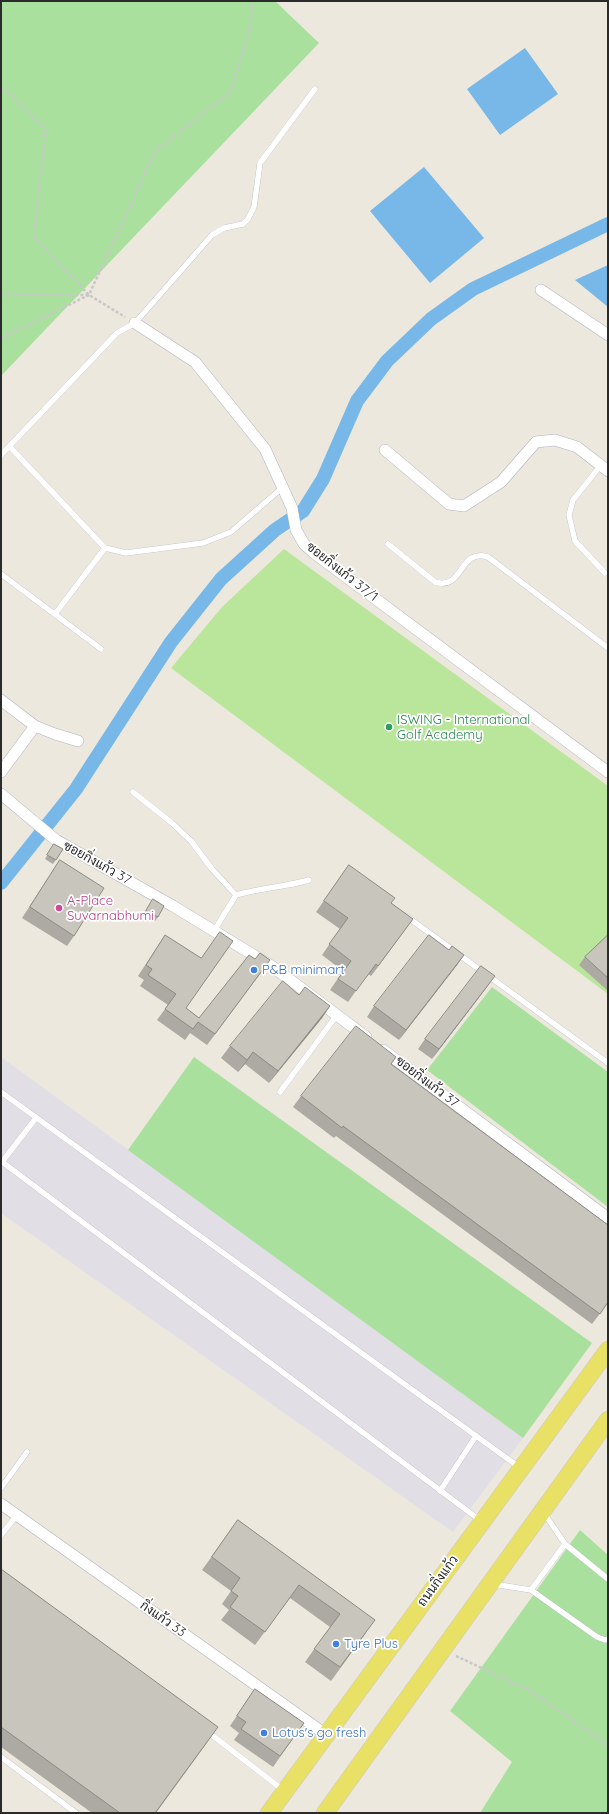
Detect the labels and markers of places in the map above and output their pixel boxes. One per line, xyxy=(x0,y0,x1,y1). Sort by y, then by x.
place label: ISWING - International Golf Academy xyxy=(397,712,530,743)
marker: ISWING - International Golf Academy xyxy=(384,722,394,732)
place label: A-Place Suvarnabhumi xyxy=(67,893,154,924)
marker: A-Place Suvarnabhumi xyxy=(54,903,64,913)
place label: P&B minimart xyxy=(262,962,345,978)
marker: P&B minimart xyxy=(249,965,259,975)
place label: Tyre Plus xyxy=(344,1636,398,1652)
marker: Tyre Plus xyxy=(331,1639,341,1649)
place label: Lotus's go fresh xyxy=(272,1725,366,1741)
marker: Lotus's go fresh xyxy=(259,1728,269,1738)

